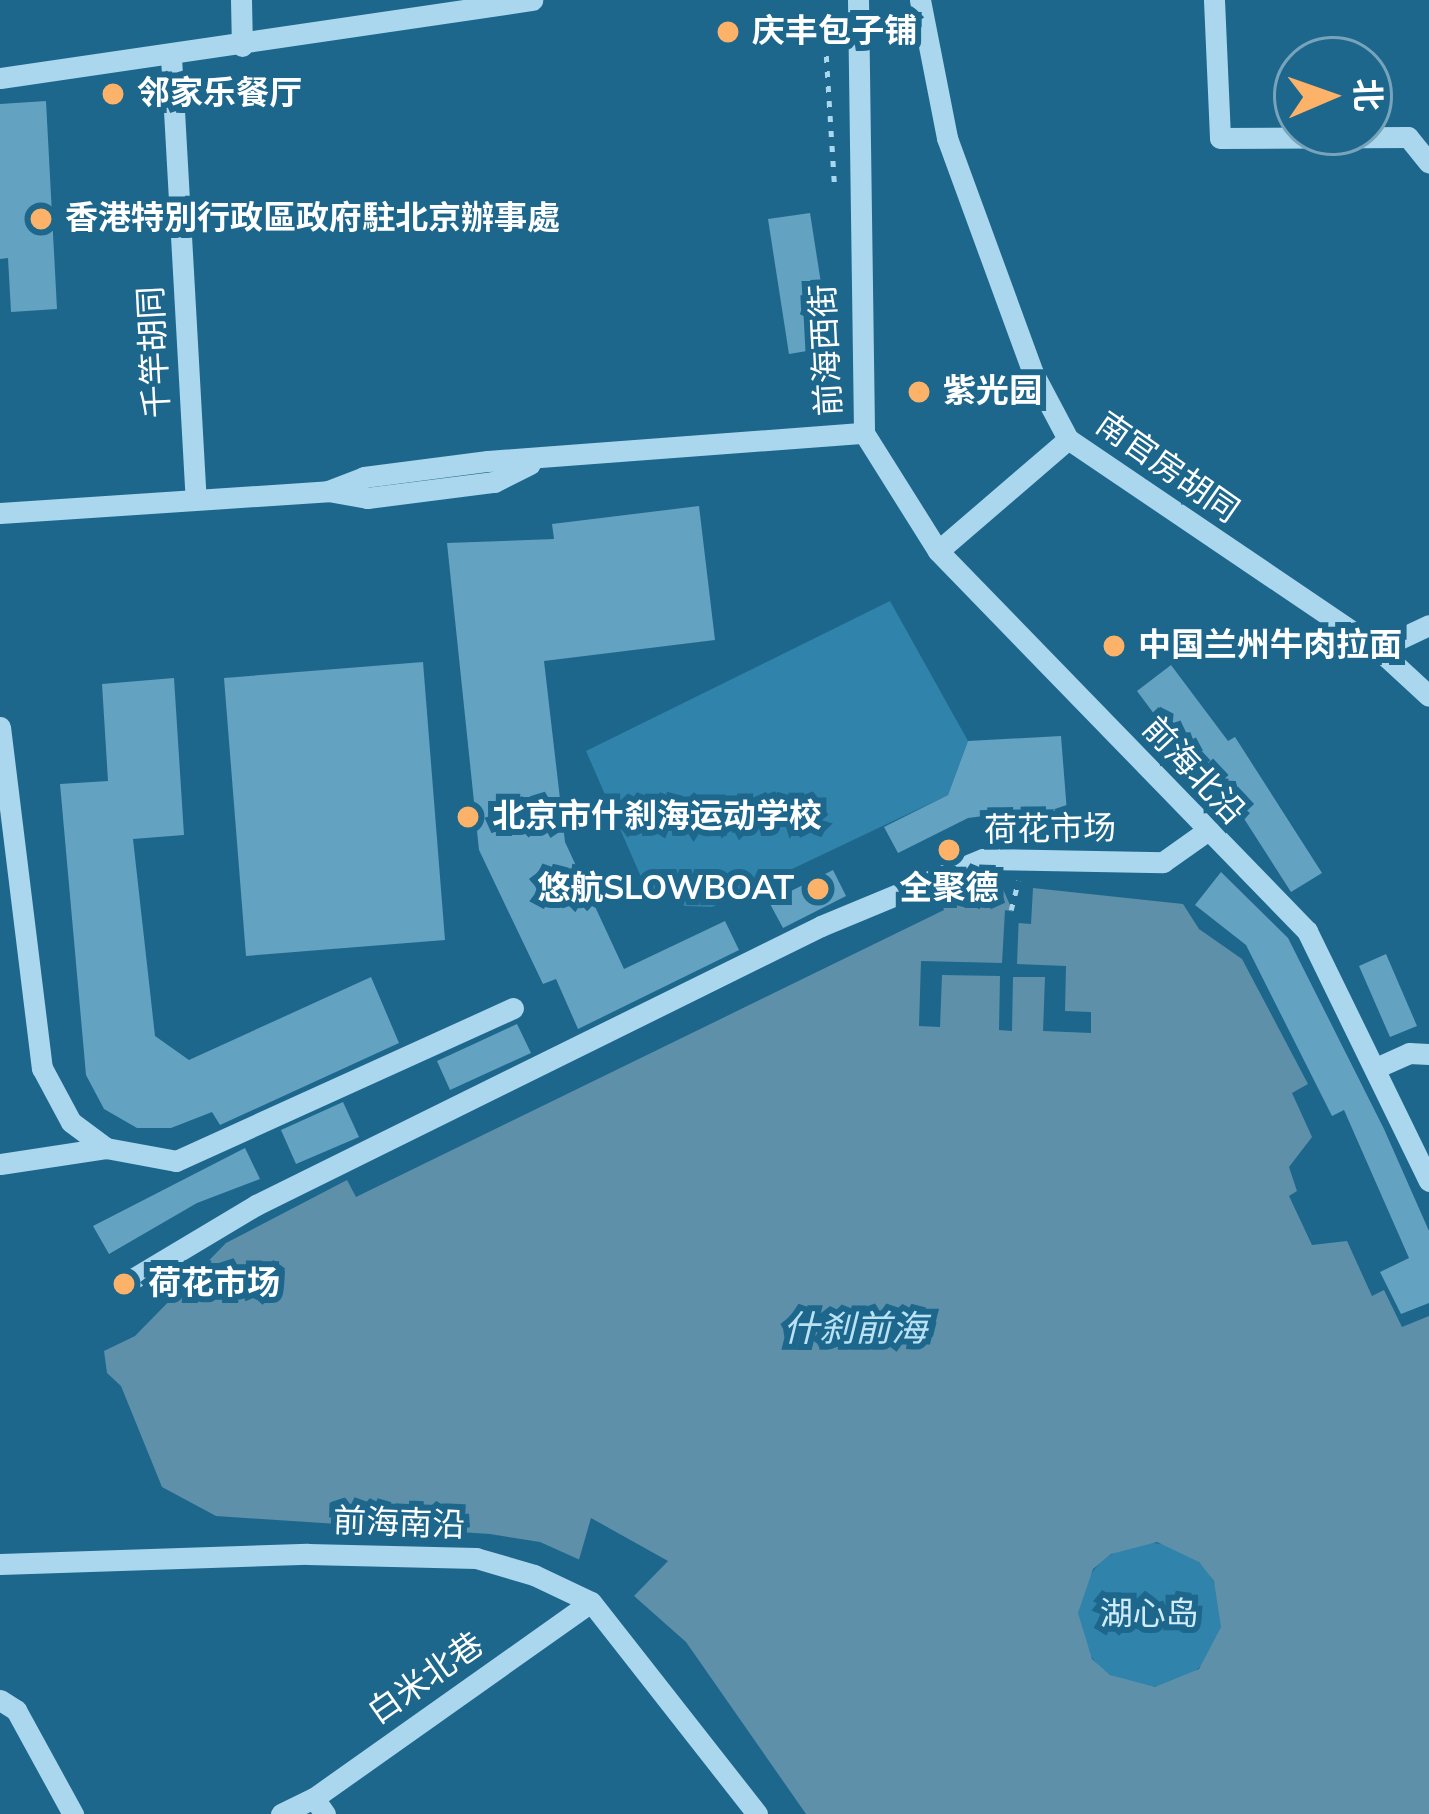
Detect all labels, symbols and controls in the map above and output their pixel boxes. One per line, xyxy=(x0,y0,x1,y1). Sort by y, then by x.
place label: 庆丰包子铺 xyxy=(752,12,917,52)
marker: 庆丰包子铺 xyxy=(715,19,741,45)
north arrow xyxy=(1273,36,1393,156)
place label: 邻家乐餐厅 xyxy=(137,74,302,114)
text: 北 xyxy=(1343,78,1390,112)
marker: 邻家乐餐厅 xyxy=(100,81,126,107)
place label: 香港特別行政區政府駐北京辦事處 xyxy=(65,199,560,239)
marker: 香港特別行政區政府駐北京辦事處 xyxy=(28,206,54,232)
street label: 前海西街 xyxy=(804,283,850,417)
street label: 千竿胡同 xyxy=(132,285,178,419)
place label: 紫光园 xyxy=(943,372,1042,412)
marker: 紫光园 xyxy=(906,379,932,405)
street label: 南官房胡同 xyxy=(1088,404,1246,532)
place label: 中国兰州牛肉拉面 xyxy=(1138,626,1402,666)
marker: 中国兰州牛肉拉面 xyxy=(1101,633,1127,659)
street label: 前海北沿 xyxy=(1134,709,1252,833)
place label: 北京市什刹海运动学校 xyxy=(492,797,822,837)
marker: 北京市什刹海运动学校 xyxy=(455,804,481,830)
street label: 荷花市场 xyxy=(984,809,1116,851)
marker: 全聚德 xyxy=(936,837,962,863)
place label: 悠航SLOWBOAT xyxy=(537,869,794,909)
place label: 全聚德 xyxy=(900,869,998,909)
marker: 悠航SLOWBOAT xyxy=(805,876,831,902)
place label: 荷花市场 xyxy=(148,1264,280,1304)
marker: 荷花市场 xyxy=(111,1271,137,1297)
water label: 什刹前海 xyxy=(783,1308,927,1352)
street label: 前海南沿 xyxy=(332,1502,466,1546)
park label: 湖心岛 xyxy=(1100,1595,1198,1635)
street label: 白米北巷 xyxy=(361,1625,491,1733)

